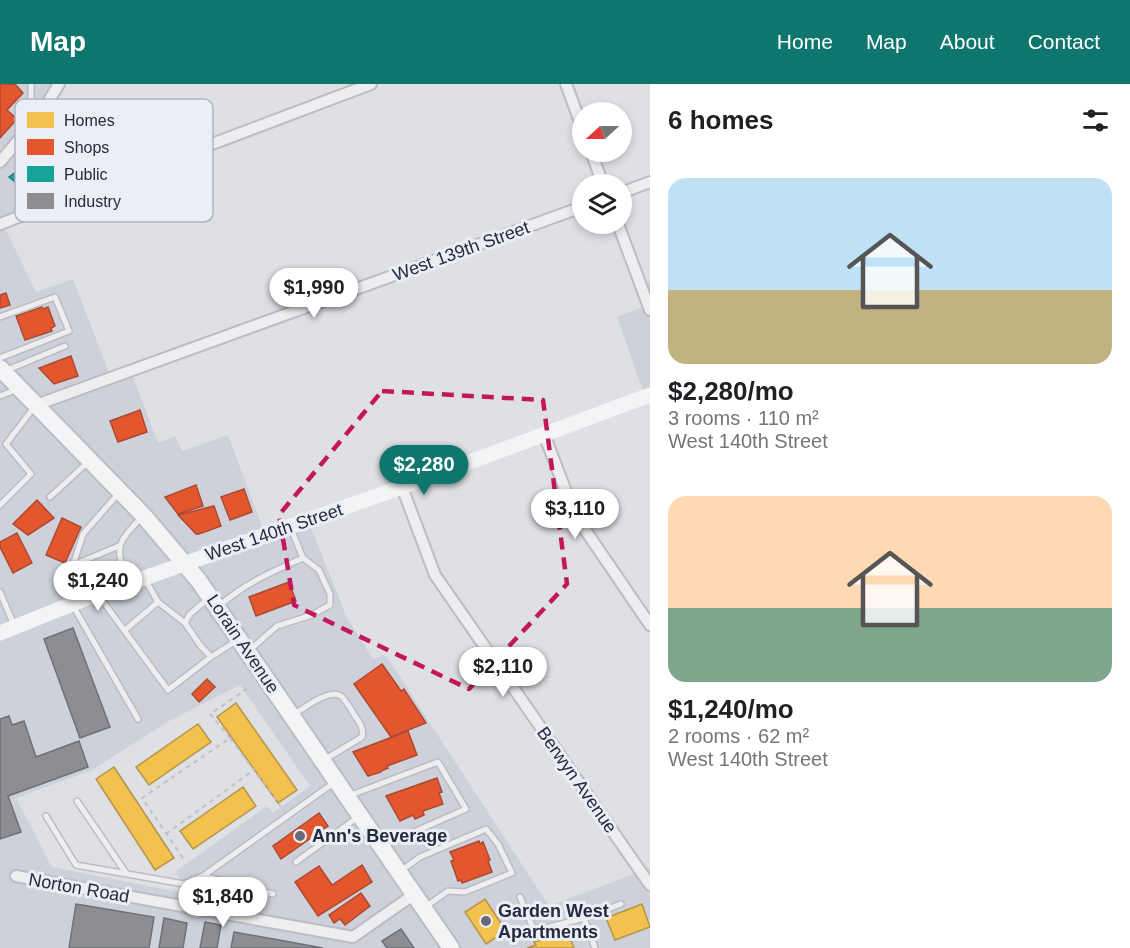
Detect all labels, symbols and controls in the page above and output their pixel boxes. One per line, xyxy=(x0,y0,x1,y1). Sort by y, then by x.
text: Map xyxy=(30,26,86,57)
text: Home xyxy=(777,30,833,53)
text: Map xyxy=(866,30,907,53)
text: About xyxy=(940,30,995,53)
text: Contact xyxy=(1028,30,1100,53)
legend xyxy=(15,99,213,222)
north arrow xyxy=(572,102,632,162)
map controls xyxy=(572,102,632,234)
icon: filters xyxy=(1079,104,1112,137)
text: 6 homes xyxy=(668,105,774,135)
text: Homes xyxy=(64,112,115,129)
text: Shops xyxy=(64,139,109,156)
text: Public xyxy=(64,166,108,183)
button: layers xyxy=(572,174,632,234)
text: Industry xyxy=(64,193,121,210)
street label: West 139th Street xyxy=(390,217,532,285)
icon: home xyxy=(836,217,944,325)
pin: $1,990 xyxy=(265,268,363,319)
text: $1,990 xyxy=(283,276,345,298)
text: $2,280/mo xyxy=(668,376,794,406)
text: 3 rooms · 110 m² xyxy=(668,407,819,429)
text: West 140th Street xyxy=(668,430,828,452)
pin: $2,280 xyxy=(375,445,473,496)
text: $2,280 xyxy=(393,453,455,475)
pin: $3,110 xyxy=(526,489,624,540)
text: $3,110 xyxy=(545,497,605,519)
street label: West 140th Street xyxy=(203,499,345,565)
icon: home xyxy=(836,535,944,643)
pin: $1,240 xyxy=(49,561,147,612)
text: $1,240 xyxy=(67,569,129,591)
street label: Lorain Avenue xyxy=(203,591,283,697)
pin: $2,110 xyxy=(454,647,552,698)
text: $2,110 xyxy=(473,655,533,677)
text: $1,240/mo xyxy=(668,694,794,724)
street label: Berwyn Avenue xyxy=(533,723,621,837)
text: 2 rooms · 62 m² xyxy=(668,725,809,747)
text: West 140th Street xyxy=(668,748,828,770)
place label: Ann's Beverage xyxy=(312,826,447,846)
marker: Ann's Beverage xyxy=(293,829,307,843)
street label: Norton Road xyxy=(27,869,131,907)
pin: $1,840 xyxy=(174,877,272,928)
text: $1,840 xyxy=(192,885,254,907)
place label: Garden West Apartments xyxy=(498,901,609,942)
marker: Garden West Apartments xyxy=(479,914,493,928)

